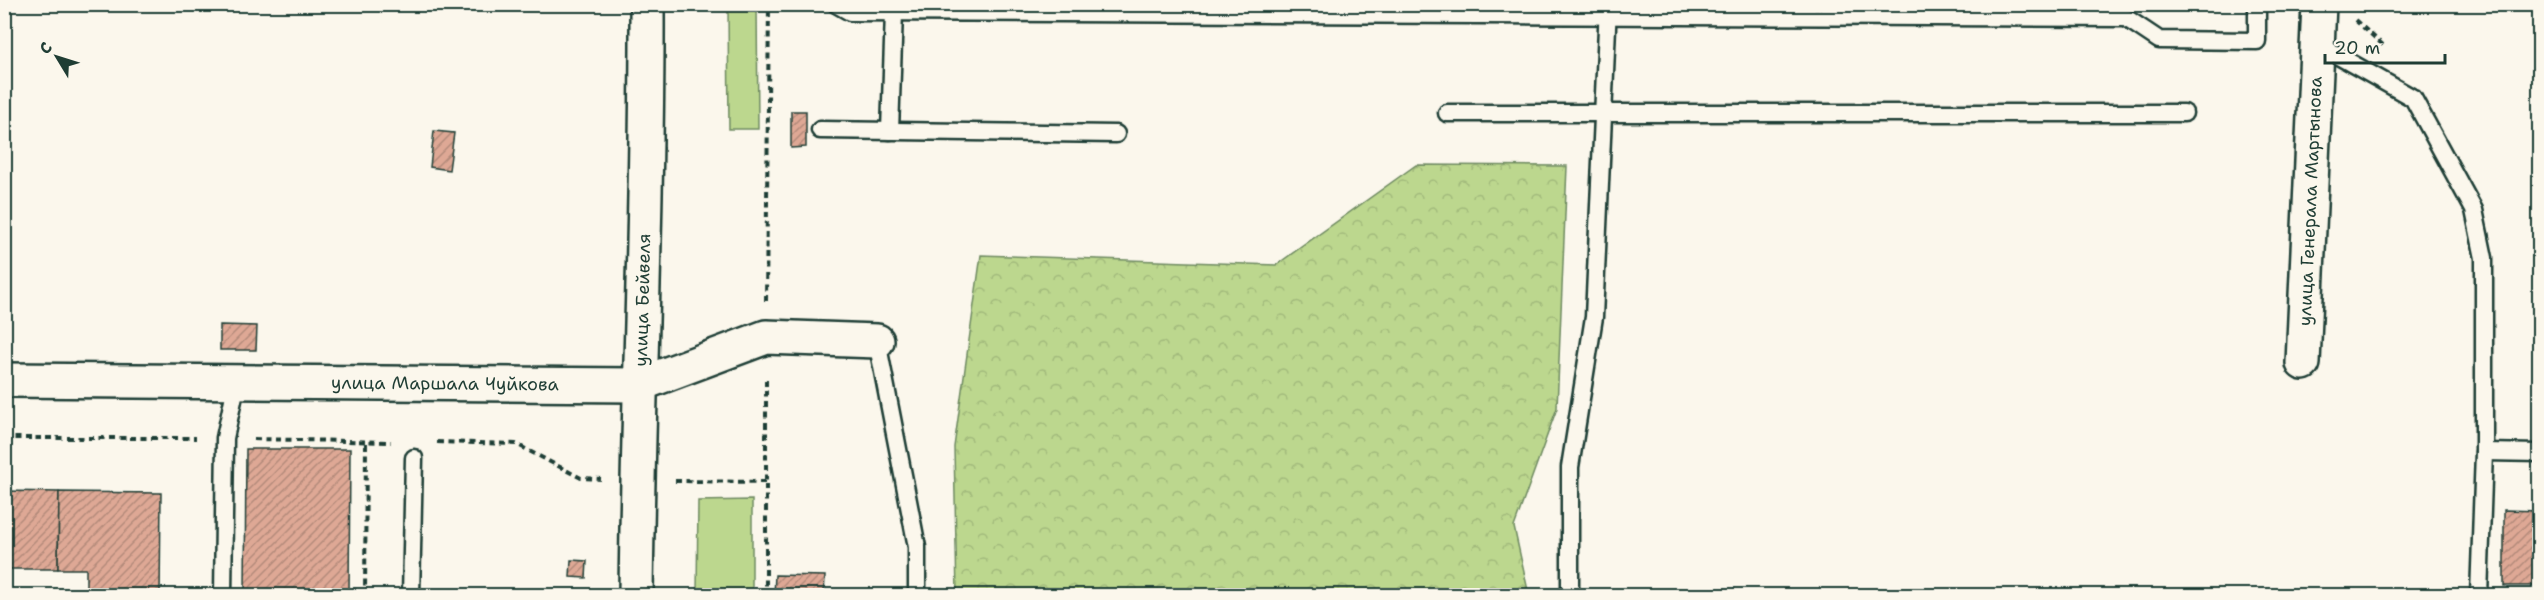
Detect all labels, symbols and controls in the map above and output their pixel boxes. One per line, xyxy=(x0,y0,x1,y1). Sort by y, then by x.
north arrow xyxy=(27,27,87,87)
scale bar xyxy=(2325,27,2445,65)
text: 20 m xyxy=(2334,36,2380,60)
text: С xyxy=(34,38,57,58)
street label: улица Генерала Мартынова xyxy=(2293,76,2328,327)
street label: улица Бейвеля xyxy=(629,233,656,367)
street label: улица Маршала Чуйкова xyxy=(331,371,559,396)

